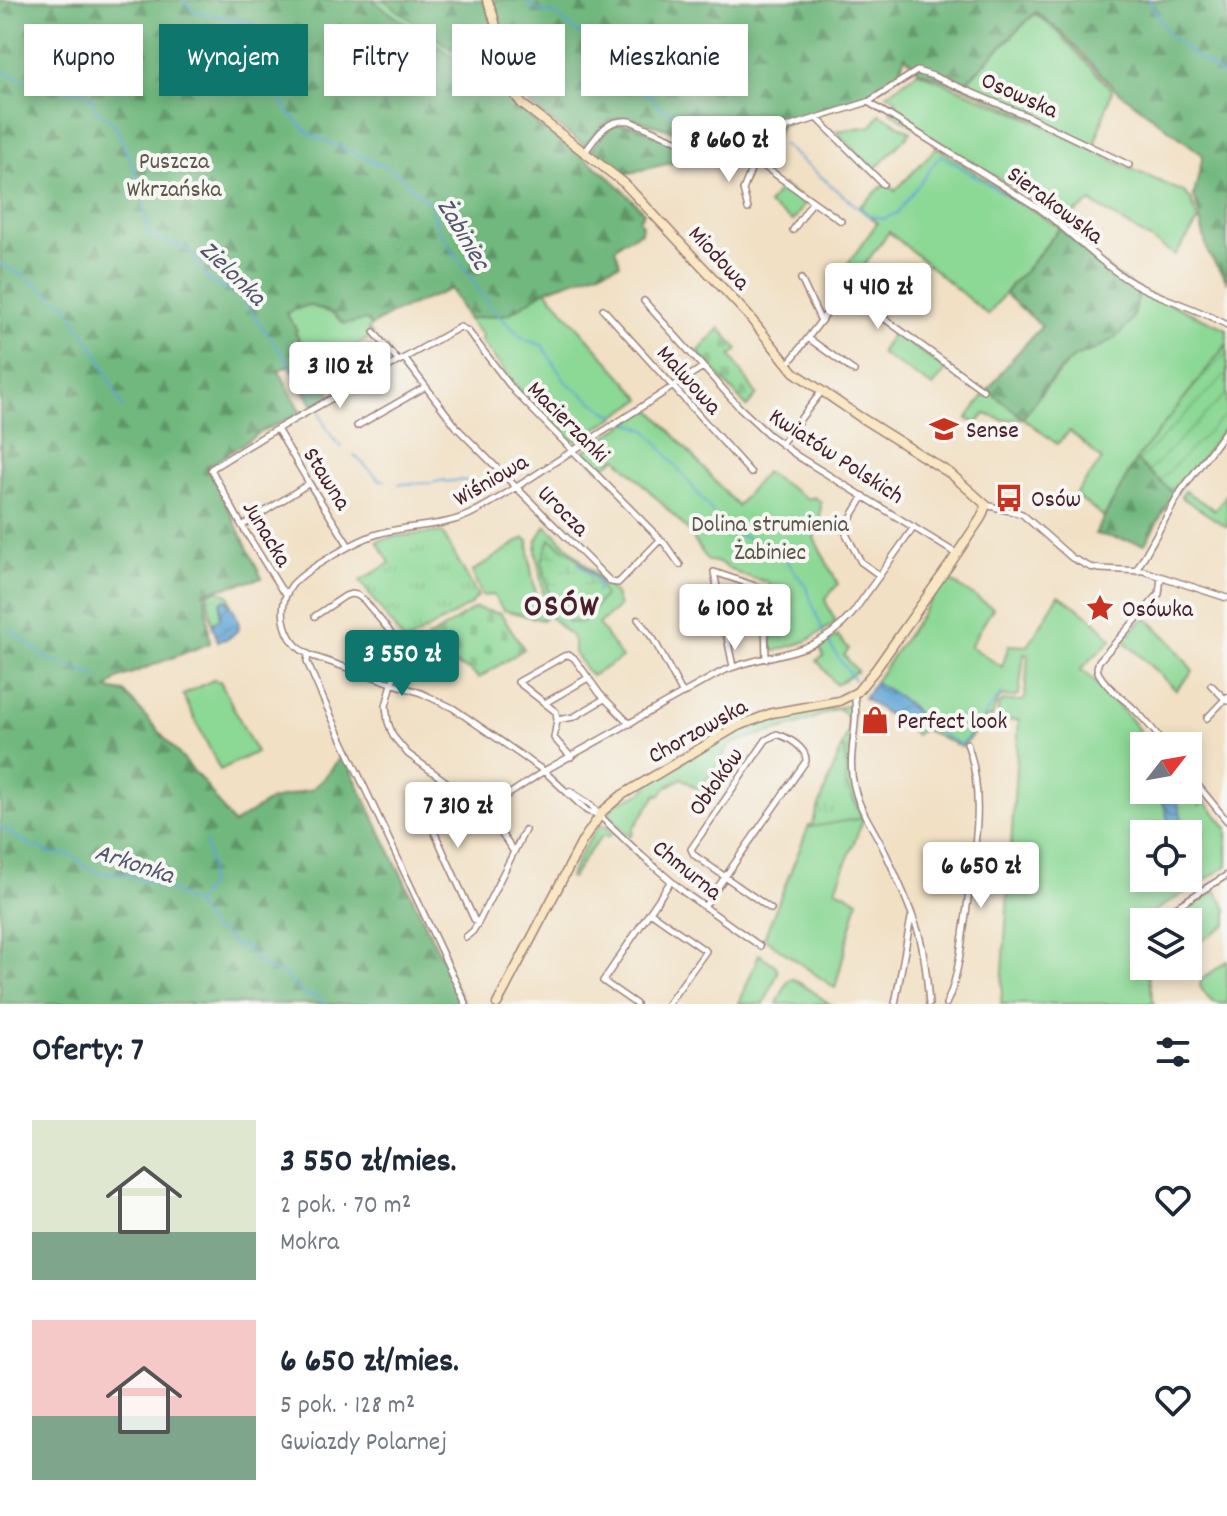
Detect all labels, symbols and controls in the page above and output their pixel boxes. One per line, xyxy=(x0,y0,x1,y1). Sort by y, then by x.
chip: Kupno xyxy=(24,24,143,96)
chip: Wynajem xyxy=(159,24,308,96)
chip: Filtry xyxy=(324,24,436,96)
chip: Nowe xyxy=(452,24,565,96)
chip: Mieszkanie xyxy=(581,24,748,96)
street label: Osowska xyxy=(975,65,1063,129)
pin: 8 660 zł xyxy=(646,116,812,184)
text: 8 660 zł xyxy=(690,123,768,160)
park label: Puszcza Wkrzańska xyxy=(126,146,222,208)
street label: Sierakowska xyxy=(999,159,1110,254)
water label: Żabiniec xyxy=(426,192,499,279)
street label: Miodowa xyxy=(679,219,757,300)
water label: Zielonka xyxy=(190,233,275,317)
pin: 4 410 zł xyxy=(795,263,961,331)
text: 4 410 zł xyxy=(843,270,913,307)
street label: Malwowa xyxy=(647,338,729,424)
pin: 3 110 zł xyxy=(257,342,423,410)
text: 3 110 zł xyxy=(307,349,373,386)
street label: Macierzanki xyxy=(518,374,616,472)
street label: Kwiatów Polskich xyxy=(761,401,910,514)
school or university icon: Sense xyxy=(929,414,959,444)
place label: Sense xyxy=(966,415,1019,449)
street label: Stawna xyxy=(293,442,358,518)
street label: Wiśniowa xyxy=(448,446,536,517)
street label: Urocza xyxy=(528,478,596,546)
bus stop icon: Osów xyxy=(994,483,1024,513)
place label: Osów xyxy=(1031,484,1081,518)
street label: Junacka xyxy=(232,495,299,575)
park label: Dolina strumienia Żabiniec xyxy=(691,509,849,571)
pin: 6 100 zł xyxy=(652,584,818,652)
district label: OSÓW xyxy=(524,586,600,632)
text: 6 100 zł xyxy=(697,591,773,628)
place icon: Osówka xyxy=(1085,593,1115,623)
place label: Osówka xyxy=(1122,594,1194,628)
pin: 3 550 zł xyxy=(319,630,485,698)
text: 3 550 zł xyxy=(363,637,441,674)
street label: Chorzowska xyxy=(643,691,755,774)
shop icon: Perfect look xyxy=(860,705,890,735)
place label: Perfect look xyxy=(897,706,1007,740)
north arrow xyxy=(1130,732,1202,804)
map controls xyxy=(1130,732,1202,980)
street label: Obłoków xyxy=(681,741,753,824)
pin: 7 310 zł xyxy=(375,782,541,850)
text: 7 310 zł xyxy=(423,789,493,826)
button: locate xyxy=(1130,820,1202,892)
street label: Chmurna xyxy=(644,833,729,910)
water label: Arkonka xyxy=(90,835,180,896)
pin: 6 650 zł xyxy=(898,842,1064,910)
text: 6 650 zł xyxy=(941,849,1021,886)
button: layers xyxy=(1130,908,1202,980)
text: Oferty: 7 xyxy=(32,1028,144,1077)
icon: filters xyxy=(1151,1030,1195,1074)
text: 3 550 zł/mies. xyxy=(280,1139,456,1188)
icon: home xyxy=(96,1152,192,1248)
icon: heart xyxy=(1151,1178,1195,1222)
text: 2 pok. · 70 m² xyxy=(280,1188,411,1225)
text: Mokra xyxy=(280,1225,339,1262)
text: 6 650 zł/mies. xyxy=(280,1339,459,1388)
icon: home xyxy=(96,1352,192,1448)
icon: heart xyxy=(1151,1378,1195,1422)
text: 5 pok. · 128 m² xyxy=(280,1388,415,1425)
text: Gwiazdy Polarnej xyxy=(280,1425,447,1462)

